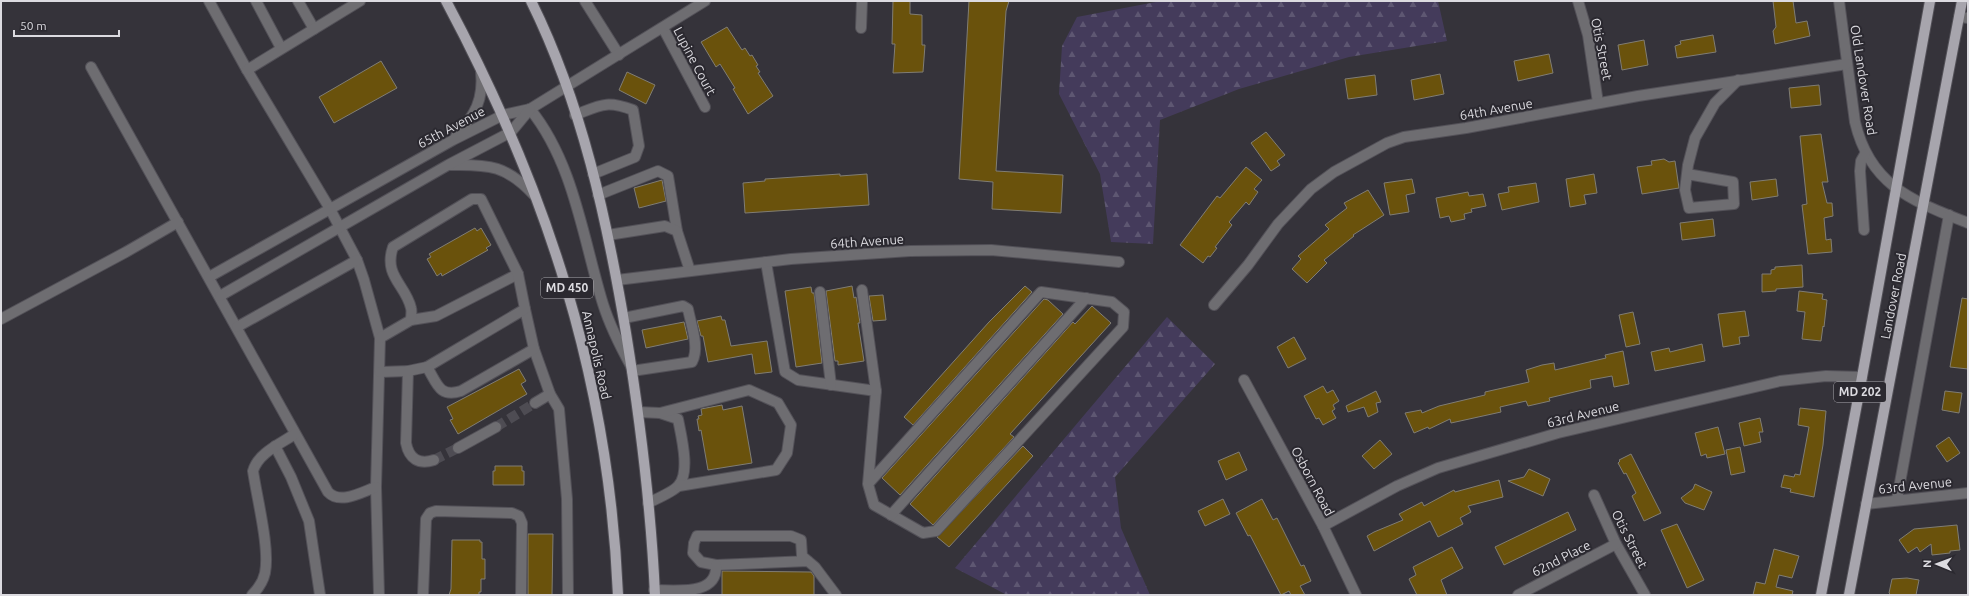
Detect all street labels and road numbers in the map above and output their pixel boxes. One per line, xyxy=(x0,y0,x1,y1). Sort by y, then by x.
street label: Otis Street xyxy=(1589,17,1615,81)
street label: Lupine Court xyxy=(671,24,719,98)
street label: Old Landover Road xyxy=(1848,24,1880,136)
street label: 64th Avenue xyxy=(1458,96,1534,122)
street label: 65th Avenue xyxy=(415,103,487,151)
street label: 64th Avenue xyxy=(830,231,904,251)
street label: Landover Road xyxy=(1878,252,1908,340)
road number: MD 450 xyxy=(541,278,593,298)
street label: Annapolis Road xyxy=(580,309,614,401)
road number: MD 202 xyxy=(1834,382,1886,402)
street label: 63rd Avenue xyxy=(1545,398,1621,430)
street label: Osborn Road xyxy=(1289,444,1337,518)
street label: 63rd Avenue xyxy=(1877,474,1953,496)
street label: Otis Street xyxy=(1609,508,1651,570)
street label: 62nd Place xyxy=(1529,537,1593,579)

